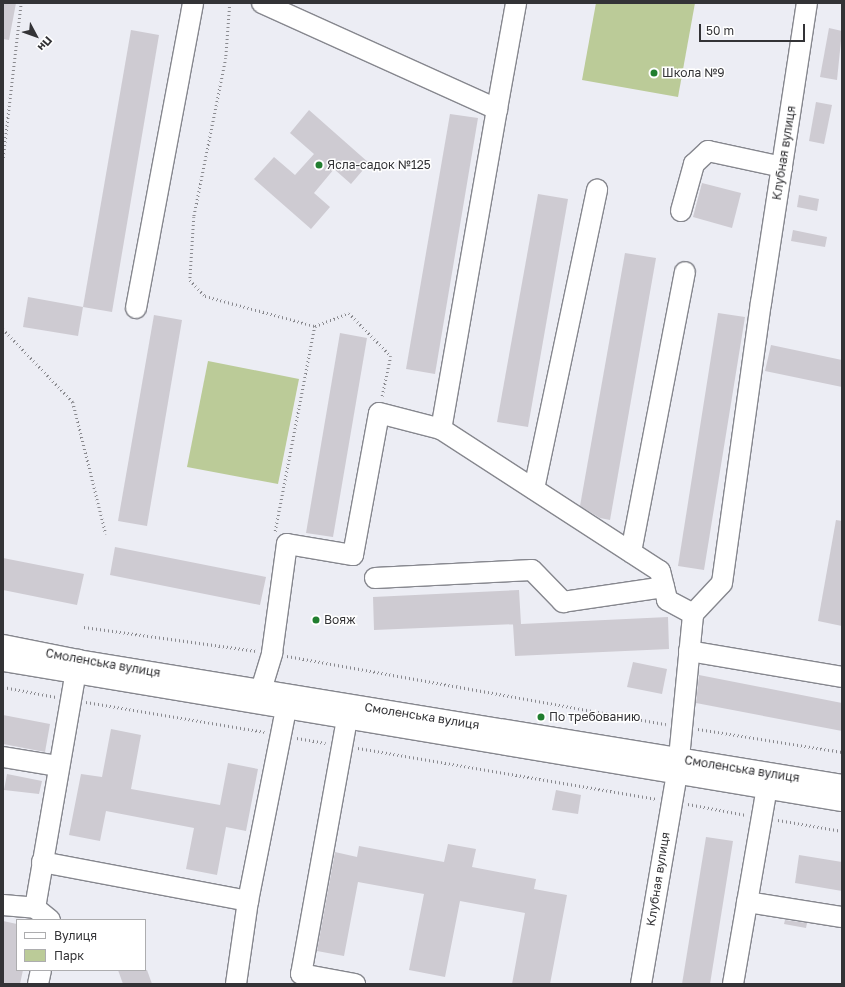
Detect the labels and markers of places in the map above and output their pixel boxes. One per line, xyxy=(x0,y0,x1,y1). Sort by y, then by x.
place label: Школа №9 xyxy=(662,66,725,80)
marker: Школа №9 xyxy=(649,68,659,78)
place label: Ясла-садок №125 xyxy=(327,158,431,172)
marker: Ясла-садок №125 xyxy=(314,160,324,170)
place label: Вояж xyxy=(324,613,356,627)
marker: Вояж xyxy=(311,615,321,625)
place label: По требованию xyxy=(549,710,640,724)
marker: По требованию xyxy=(536,712,546,722)

